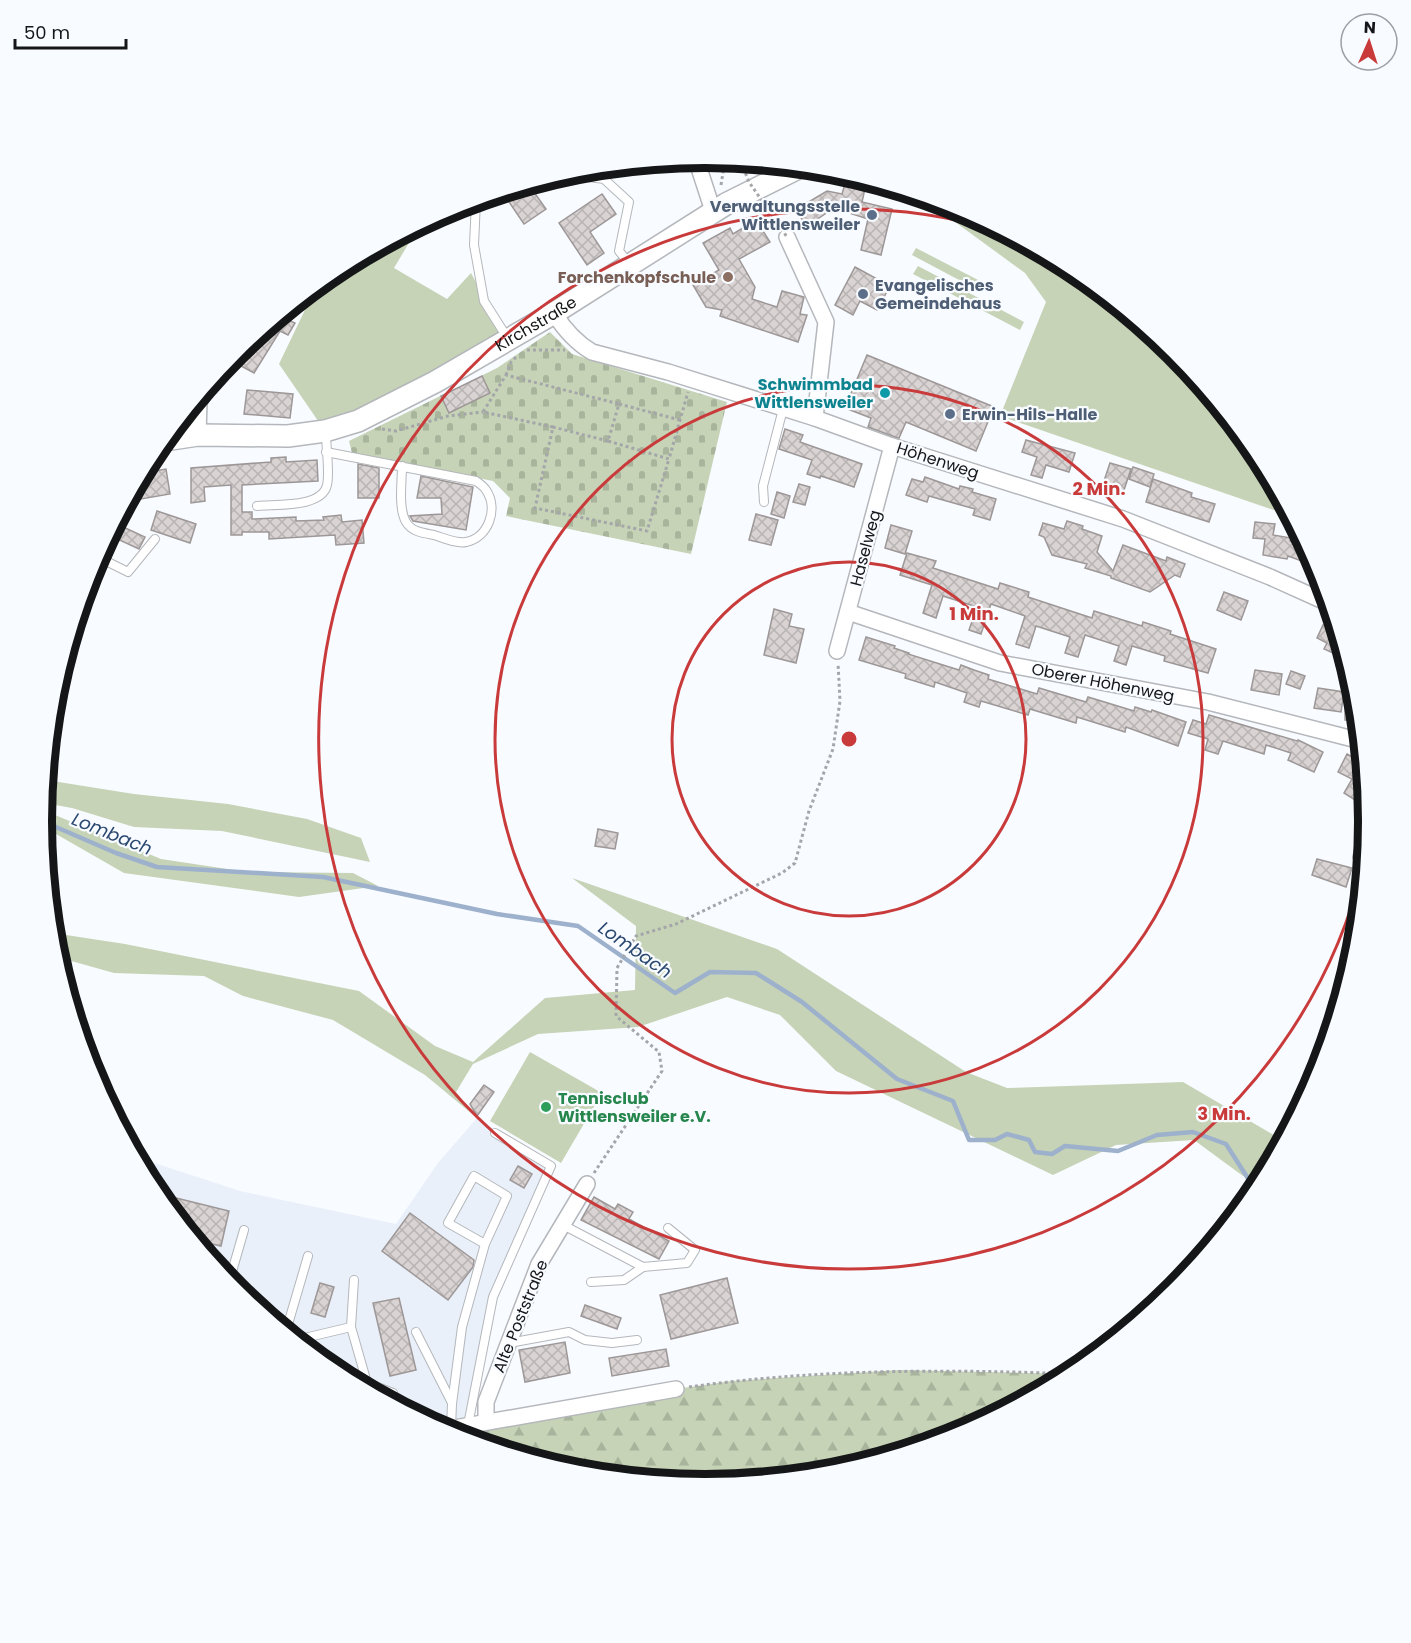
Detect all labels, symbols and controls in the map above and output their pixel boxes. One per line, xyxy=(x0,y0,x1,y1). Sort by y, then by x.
scale bar xyxy=(15,12,126,50)
north arrow xyxy=(1339,12,1399,72)
text: N xyxy=(1363,16,1376,39)
text: 50 m xyxy=(24,20,70,45)
place label: Verwaltungsstelle Wittlensweiler xyxy=(710,195,860,236)
marker: Verwaltungsstelle Wittlensweiler xyxy=(865,208,879,222)
place label: Forchenkopfschule xyxy=(558,266,716,289)
marker: Forchenkopfschule xyxy=(721,270,735,284)
place label: Evangelisches Gemeindehaus xyxy=(875,274,1002,315)
marker: Evangelisches Gemeindehaus xyxy=(856,287,870,301)
street label: Kirchstraße xyxy=(491,291,581,357)
place label: Schwimmbad Wittlensweiler xyxy=(754,373,873,414)
marker: Schwimmbad Wittlensweiler xyxy=(878,386,892,400)
place label: Erwin-Hils-Halle xyxy=(962,403,1097,426)
marker: Erwin-Hils-Halle xyxy=(943,407,957,421)
street label: Höhenweg xyxy=(894,436,982,485)
text: 2 Min. xyxy=(1072,476,1126,501)
street label: Haselweg xyxy=(844,508,887,589)
text: 1 Min. xyxy=(949,601,999,626)
street label: Oberer Höhenweg xyxy=(1030,657,1176,708)
centre of rings xyxy=(839,729,859,749)
water label: Lombach xyxy=(68,806,156,861)
water label: Lombach xyxy=(593,915,677,984)
place label: Tennisclub Wittlensweiler e.V. xyxy=(558,1087,711,1128)
marker: Tennisclub Wittlensweiler e.V. xyxy=(539,1100,553,1114)
text: 3 Min. xyxy=(1197,1101,1251,1126)
street label: Alte Poststraße xyxy=(487,1256,554,1376)

